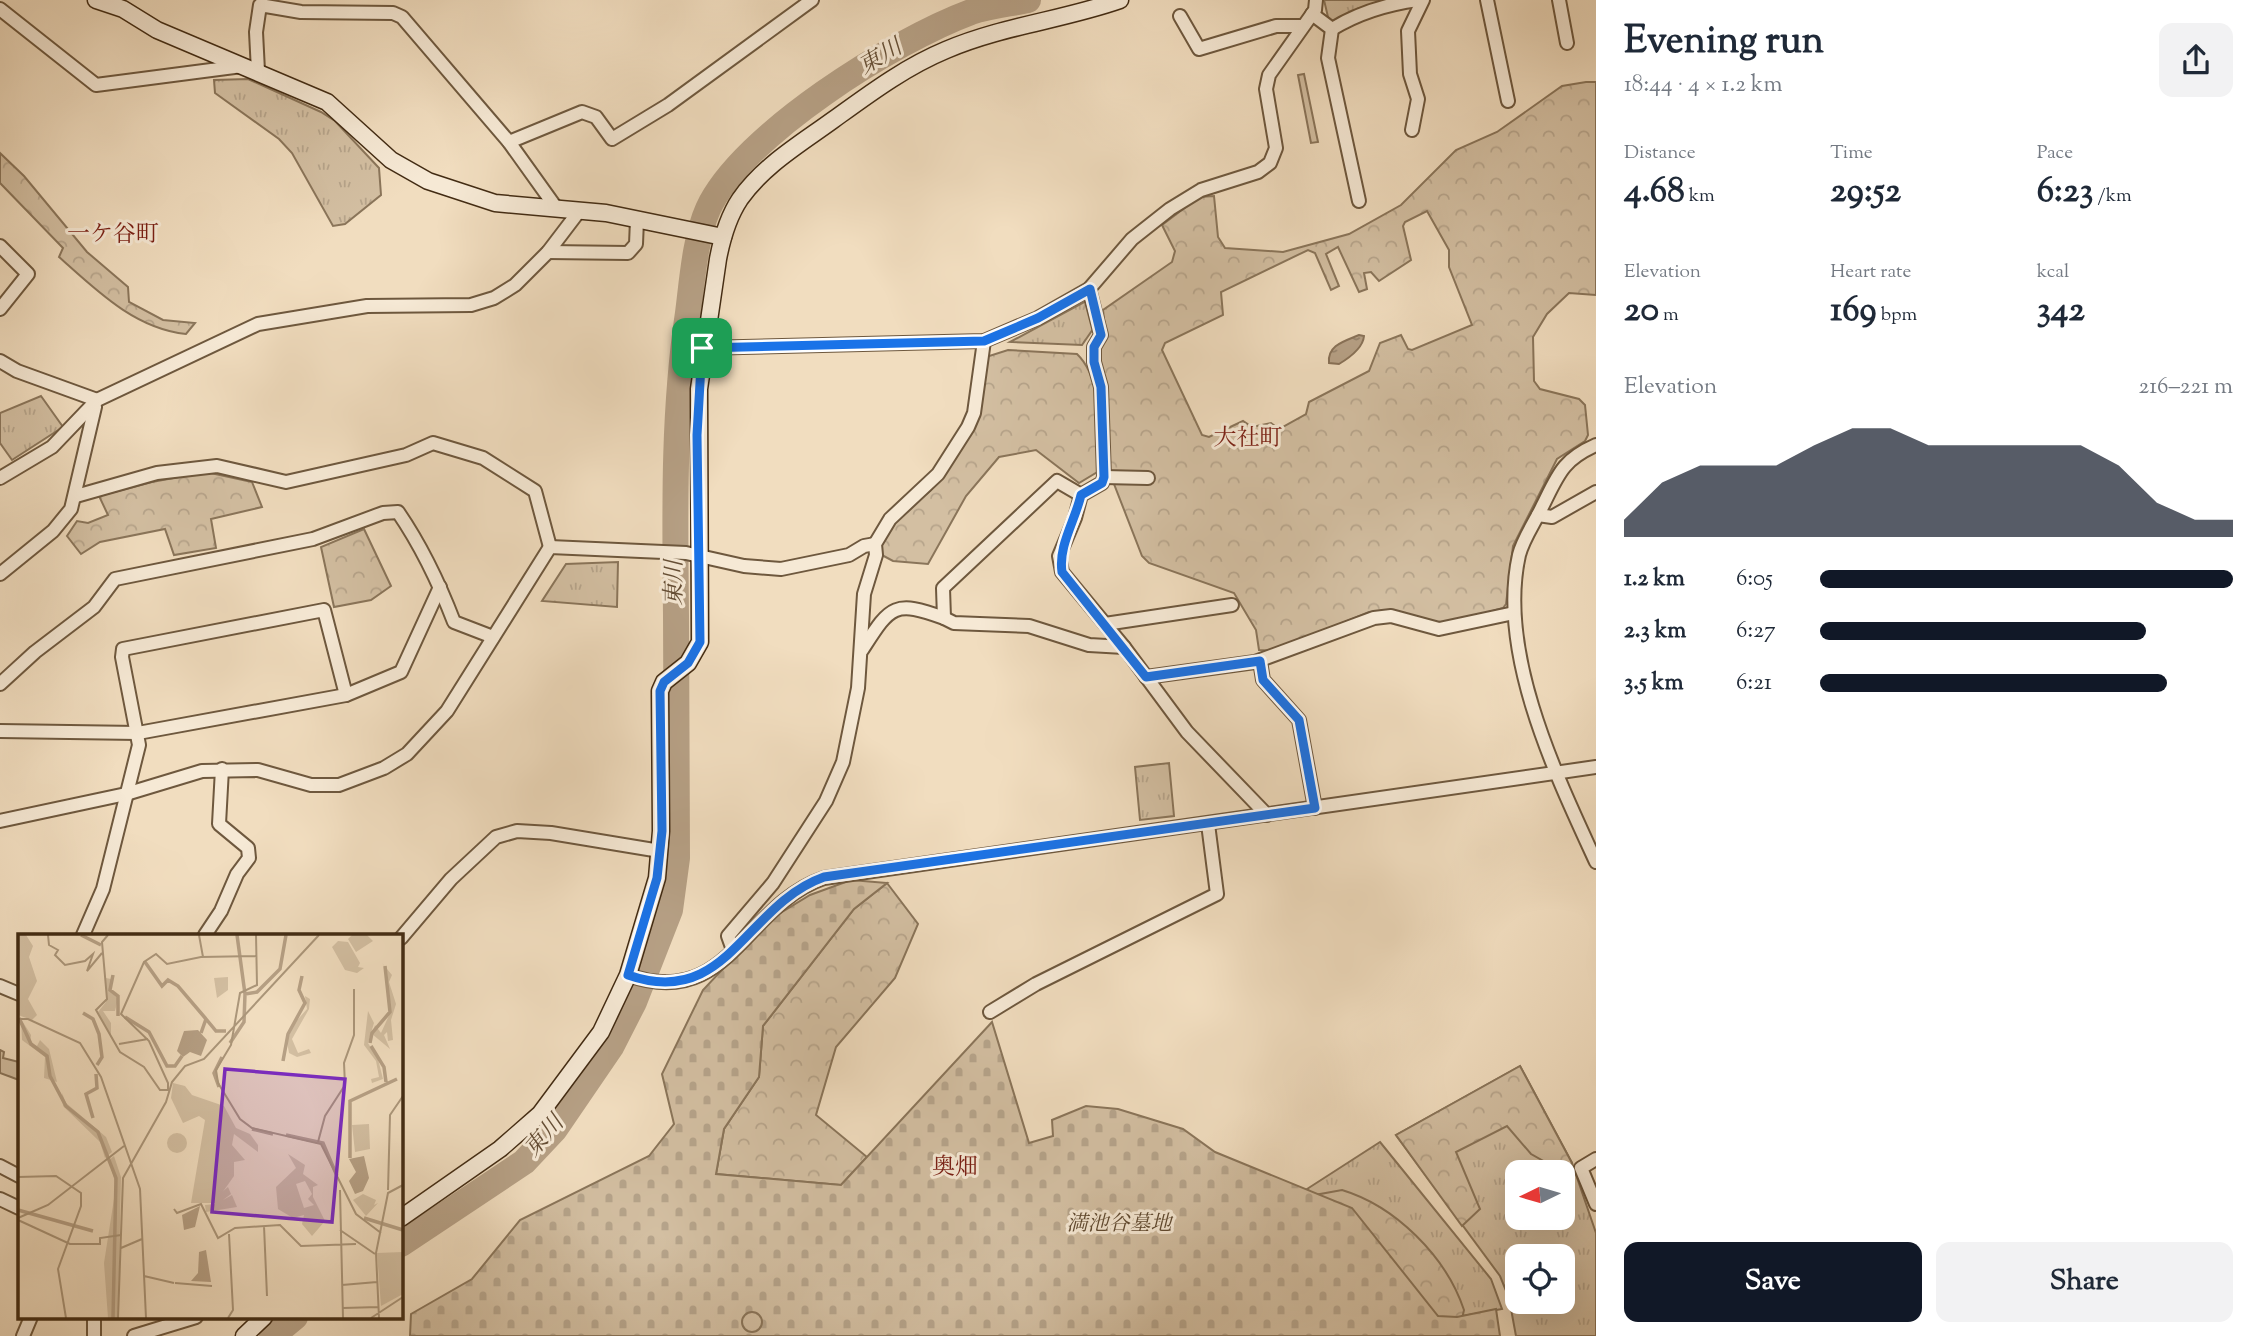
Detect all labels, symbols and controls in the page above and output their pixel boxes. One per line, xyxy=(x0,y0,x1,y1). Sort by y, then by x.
text: Evening run xyxy=(1624,16,1824,70)
button: share xyxy=(2159,23,2233,97)
water label: 東川 xyxy=(853,30,912,84)
text: 18:44 · 4 × 1.2 km xyxy=(1624,69,1782,102)
text: Distance xyxy=(1624,140,1696,167)
text: Time xyxy=(1830,140,1873,167)
text: Pace xyxy=(2037,140,2073,167)
text: 4.68 xyxy=(1624,167,1685,218)
text: 29:52 xyxy=(1830,167,1901,218)
text: 6:23 xyxy=(2037,167,2093,218)
text: km xyxy=(1685,183,1715,210)
text: /km xyxy=(2093,183,2132,210)
district label: 一ケ谷町 xyxy=(67,219,159,252)
text: Elevation xyxy=(1624,259,1701,286)
text: Heart rate xyxy=(1830,259,1911,286)
text: kcal xyxy=(2037,259,2069,286)
text: 20 xyxy=(1624,286,1659,337)
text: 169 xyxy=(1830,286,1877,337)
text: 342 xyxy=(2037,286,2085,337)
text: m xyxy=(1659,302,1679,329)
text: bpm xyxy=(1877,302,1917,329)
pin xyxy=(672,318,732,378)
icon: arrive xyxy=(683,329,721,367)
text: Elevation xyxy=(1624,371,1717,404)
text: 216–221 m xyxy=(2138,371,2233,404)
district label: 大社町 xyxy=(1214,423,1283,456)
water label: 東川 xyxy=(659,557,692,606)
text: 1.2 km xyxy=(1624,563,1685,596)
text: 6:05 xyxy=(1736,563,1773,596)
text: 2.3 km xyxy=(1624,615,1686,648)
text: 6:27 xyxy=(1736,615,1775,648)
text: 3.5 km xyxy=(1624,667,1683,700)
text: 6:21 xyxy=(1736,667,1772,700)
inset map xyxy=(18,934,402,1318)
water label: 東川 xyxy=(517,1107,575,1165)
district label: 奥畑 xyxy=(932,1152,978,1185)
north arrow xyxy=(1505,1160,1575,1230)
map controls xyxy=(1505,1160,1575,1314)
park label: 満池谷墓地 xyxy=(1067,1210,1173,1240)
button: Save xyxy=(1624,1242,1922,1322)
button: Share xyxy=(1936,1242,2233,1322)
button: locate xyxy=(1505,1244,1575,1314)

